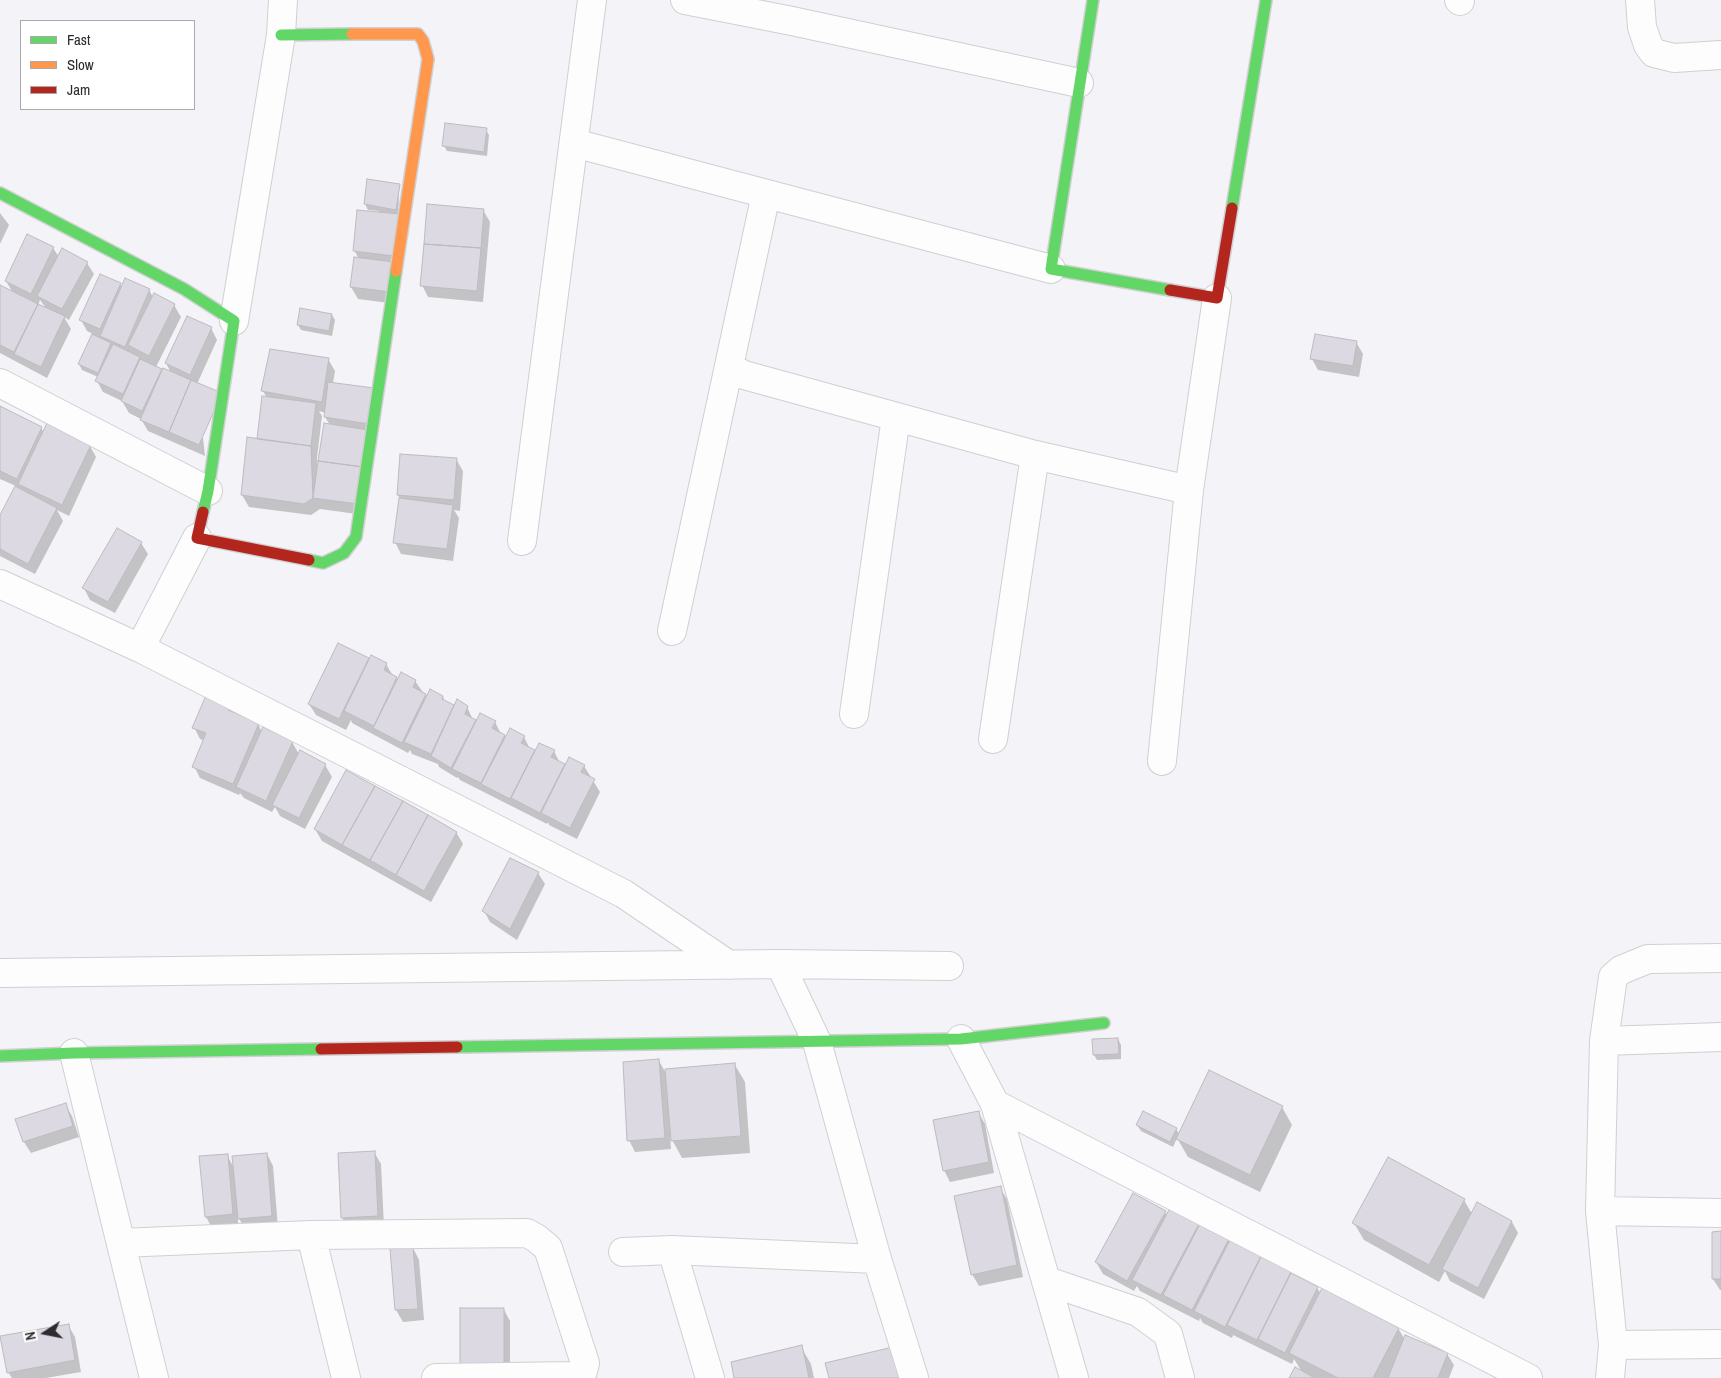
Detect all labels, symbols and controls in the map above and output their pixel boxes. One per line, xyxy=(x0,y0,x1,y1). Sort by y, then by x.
legend xyxy=(20,20,195,110)
text: Fast xyxy=(67,29,90,50)
text: Slow xyxy=(67,54,94,75)
text: Jam xyxy=(67,79,90,100)
north arrow xyxy=(20,1308,70,1358)
text: N xyxy=(21,1330,40,1342)

